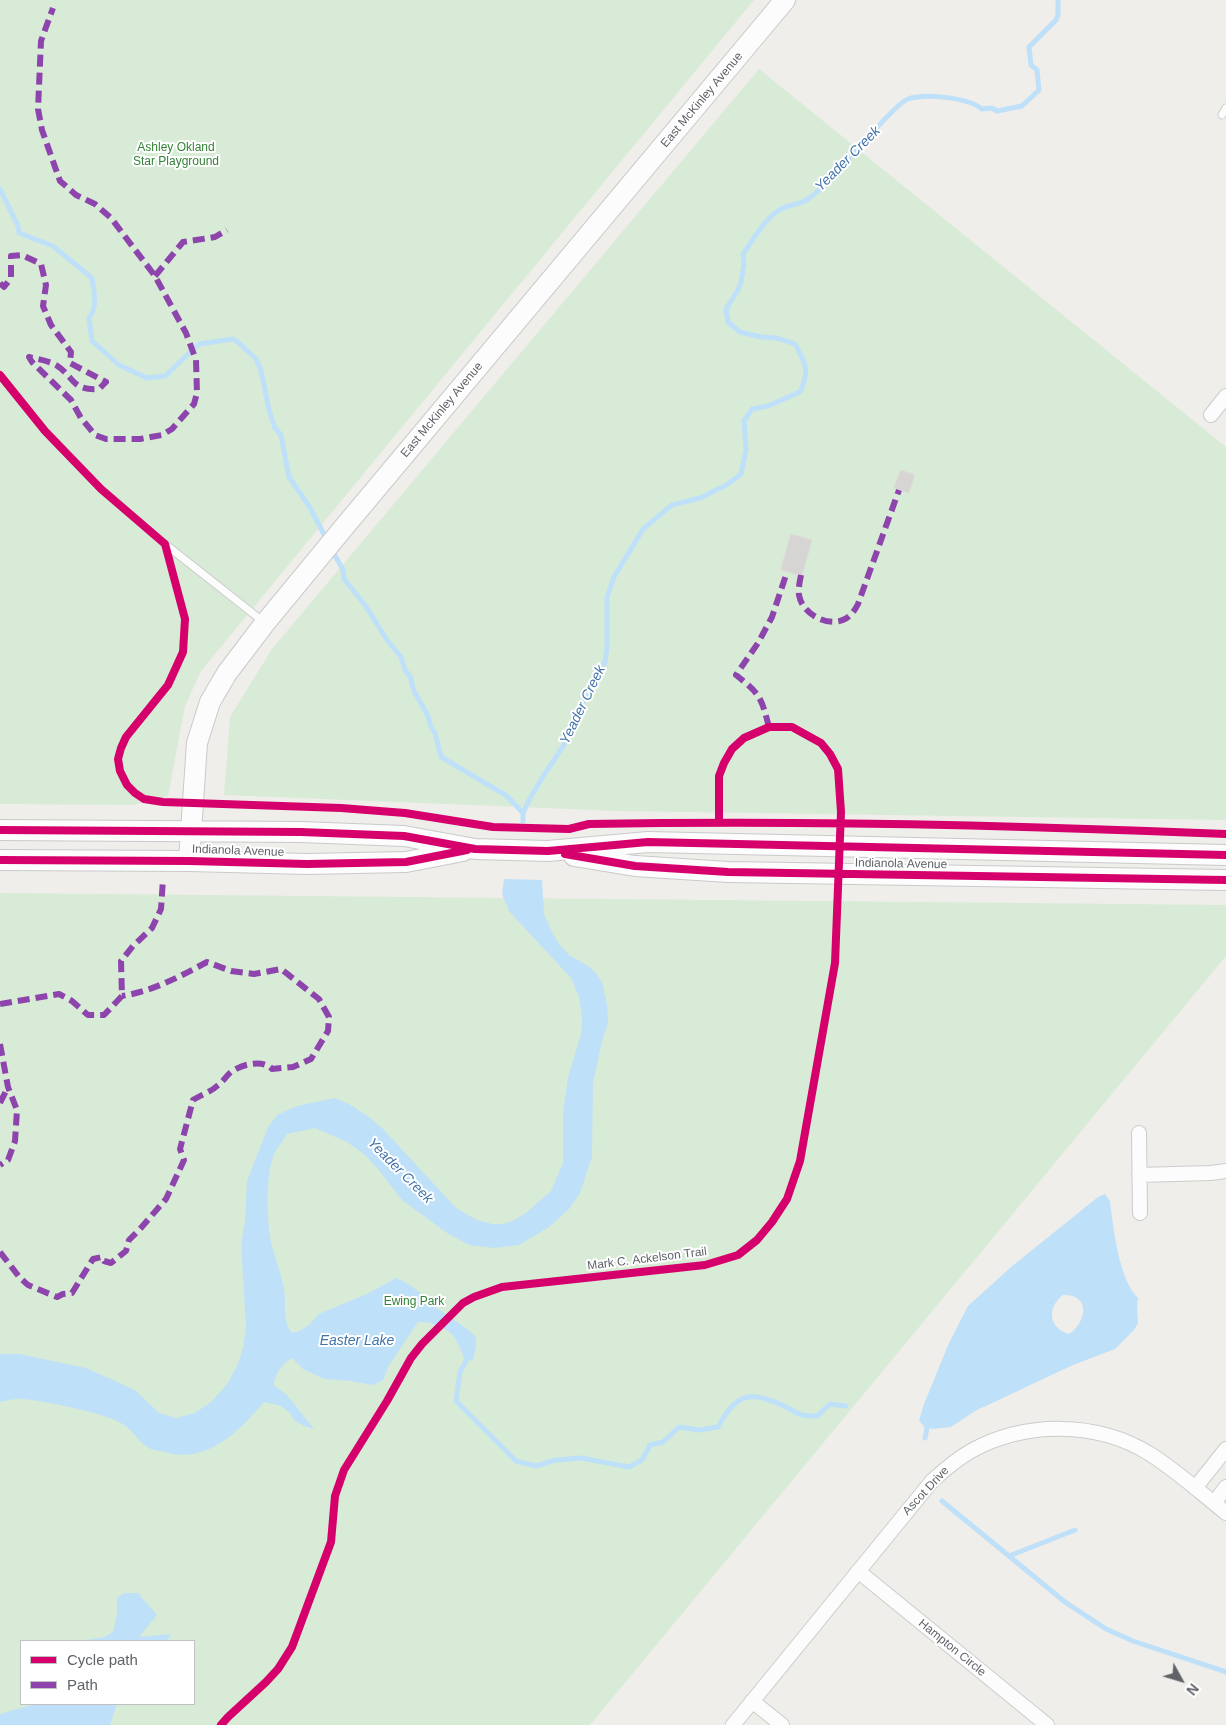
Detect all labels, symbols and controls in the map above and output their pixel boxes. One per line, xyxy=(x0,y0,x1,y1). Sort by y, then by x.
street label: East McKinley Avenue xyxy=(658,49,746,151)
water label: Yeader Creek xyxy=(812,123,884,195)
park label: Ashley Okland Star Playground xyxy=(133,141,219,169)
street label: East McKinley Avenue xyxy=(398,359,486,461)
water label: Yeader Creek xyxy=(557,663,609,747)
street label: Indianola Avenue xyxy=(192,842,284,860)
street label: Indianola Avenue xyxy=(855,856,947,872)
water label: Yeader Creek xyxy=(364,1135,436,1207)
street label: Mark C. Ackelson Trail xyxy=(586,1245,708,1273)
park label: Ewing Park xyxy=(384,1295,444,1309)
water label: Easter Lake xyxy=(320,1333,394,1349)
street label: Ascot Drive xyxy=(900,1464,952,1518)
street label: Hampton Circle xyxy=(915,1616,989,1680)
legend xyxy=(20,1640,195,1705)
text: Cycle path xyxy=(67,1651,138,1668)
north arrow xyxy=(1156,1655,1206,1705)
text: Path xyxy=(67,1676,98,1693)
text: N xyxy=(1183,1680,1202,1698)

